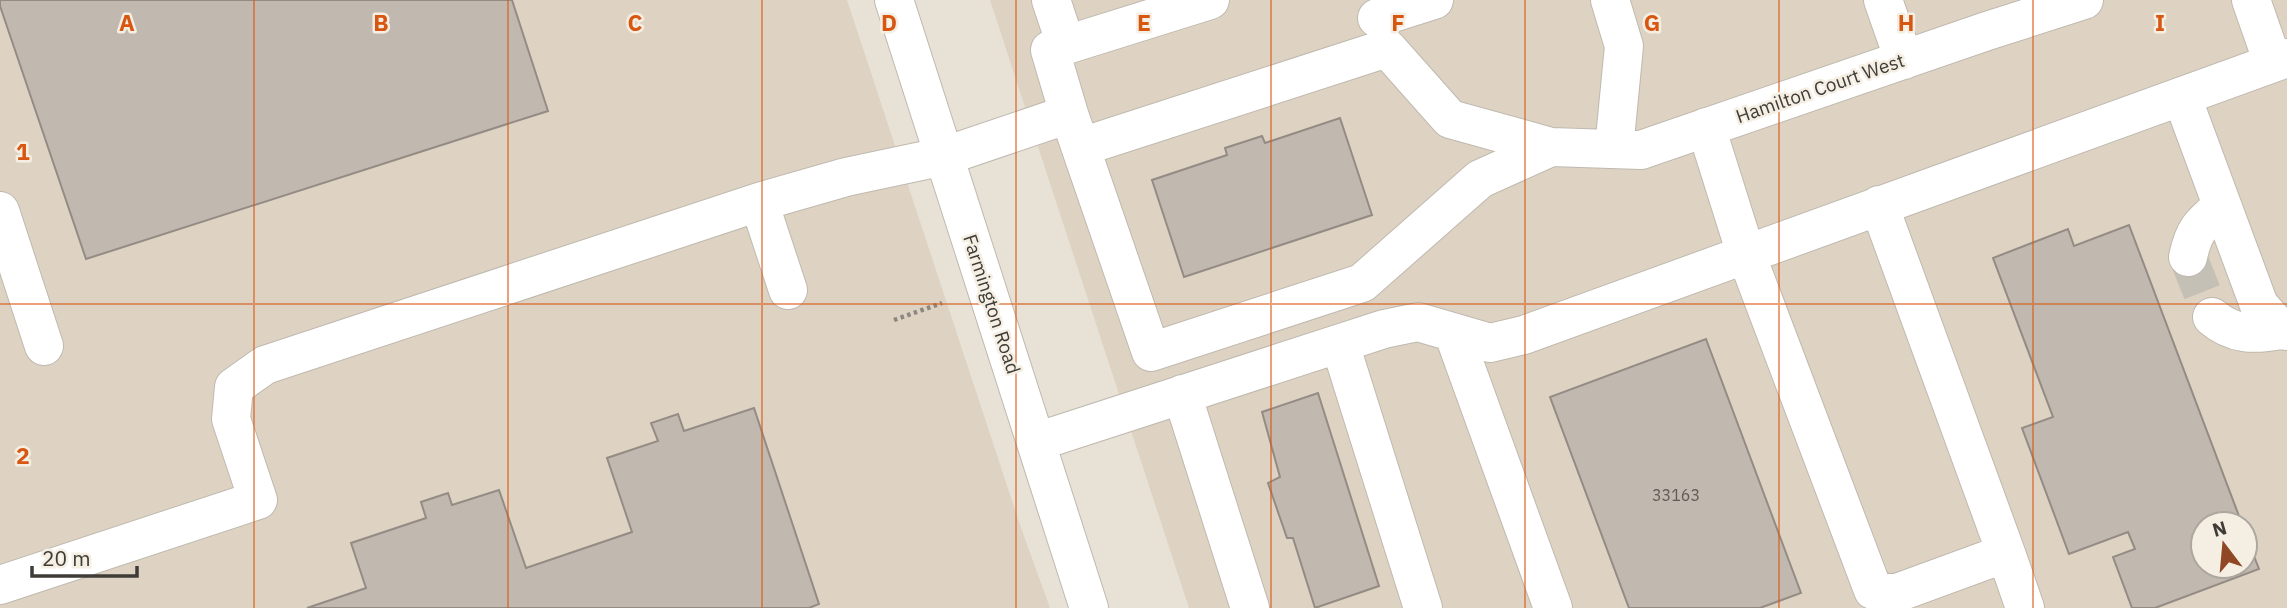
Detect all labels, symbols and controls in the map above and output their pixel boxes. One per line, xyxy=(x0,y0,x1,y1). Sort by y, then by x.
text: A xyxy=(119,7,135,37)
text: B xyxy=(373,7,389,37)
text: C xyxy=(628,7,643,37)
text: D xyxy=(881,7,897,37)
text: E xyxy=(1137,7,1151,37)
text: F xyxy=(1391,7,1405,37)
text: G xyxy=(1644,7,1660,37)
text: H xyxy=(1898,7,1914,37)
text: I xyxy=(2155,7,2165,37)
street label: Hamilton Court West xyxy=(1733,48,1907,128)
text: 1 xyxy=(16,136,30,166)
street label: Farmington Road xyxy=(958,231,1026,377)
text: 2 xyxy=(16,440,30,470)
house number: 33163 xyxy=(1652,485,1700,505)
north arrow xyxy=(2189,510,2259,580)
text: N xyxy=(2209,515,2229,542)
scale bar xyxy=(32,534,136,578)
text: 20 m xyxy=(42,544,91,572)

